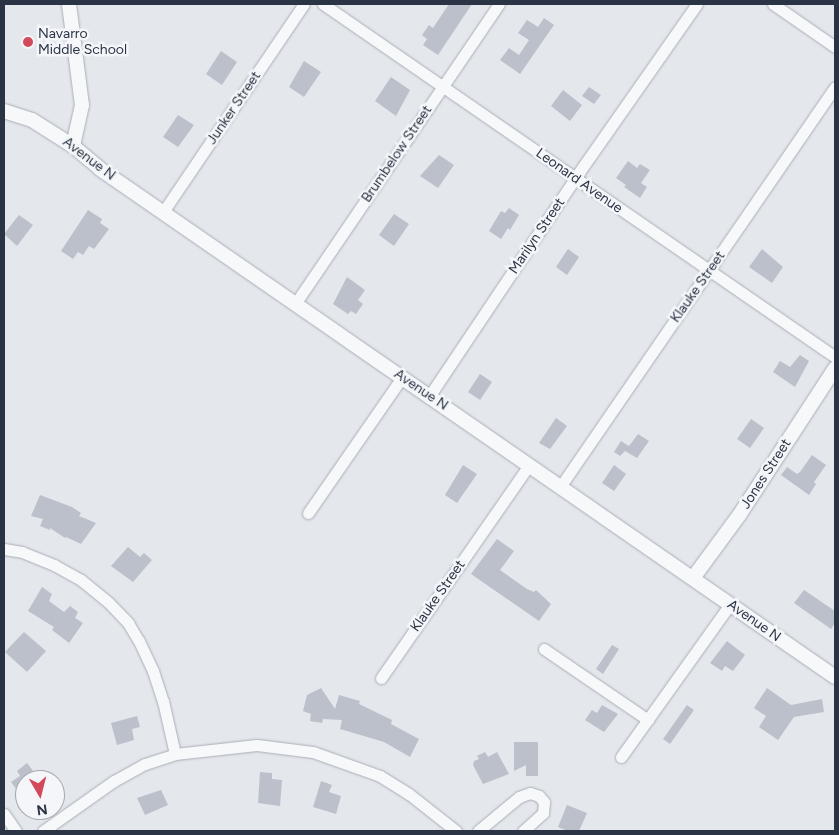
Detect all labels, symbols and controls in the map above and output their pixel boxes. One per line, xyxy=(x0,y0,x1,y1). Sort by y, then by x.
place label: Navarro Middle School xyxy=(38,26,127,58)
marker: Navarro Middle School xyxy=(22,36,34,48)
street label: Junker Street xyxy=(203,68,265,148)
street label: Brumbelow Street xyxy=(358,102,436,206)
street label: Avenue N xyxy=(59,134,119,184)
street label: Leonard Avenue xyxy=(533,145,625,217)
street label: Marilyn Street xyxy=(505,195,569,277)
street label: Klauke Street xyxy=(667,248,729,326)
street label: Avenue N xyxy=(391,366,451,414)
street label: Jones Street xyxy=(737,436,795,512)
street label: Klauke Street xyxy=(407,557,469,635)
street label: Avenue N xyxy=(724,596,784,646)
north arrow xyxy=(15,770,65,820)
text: N xyxy=(35,800,49,819)

